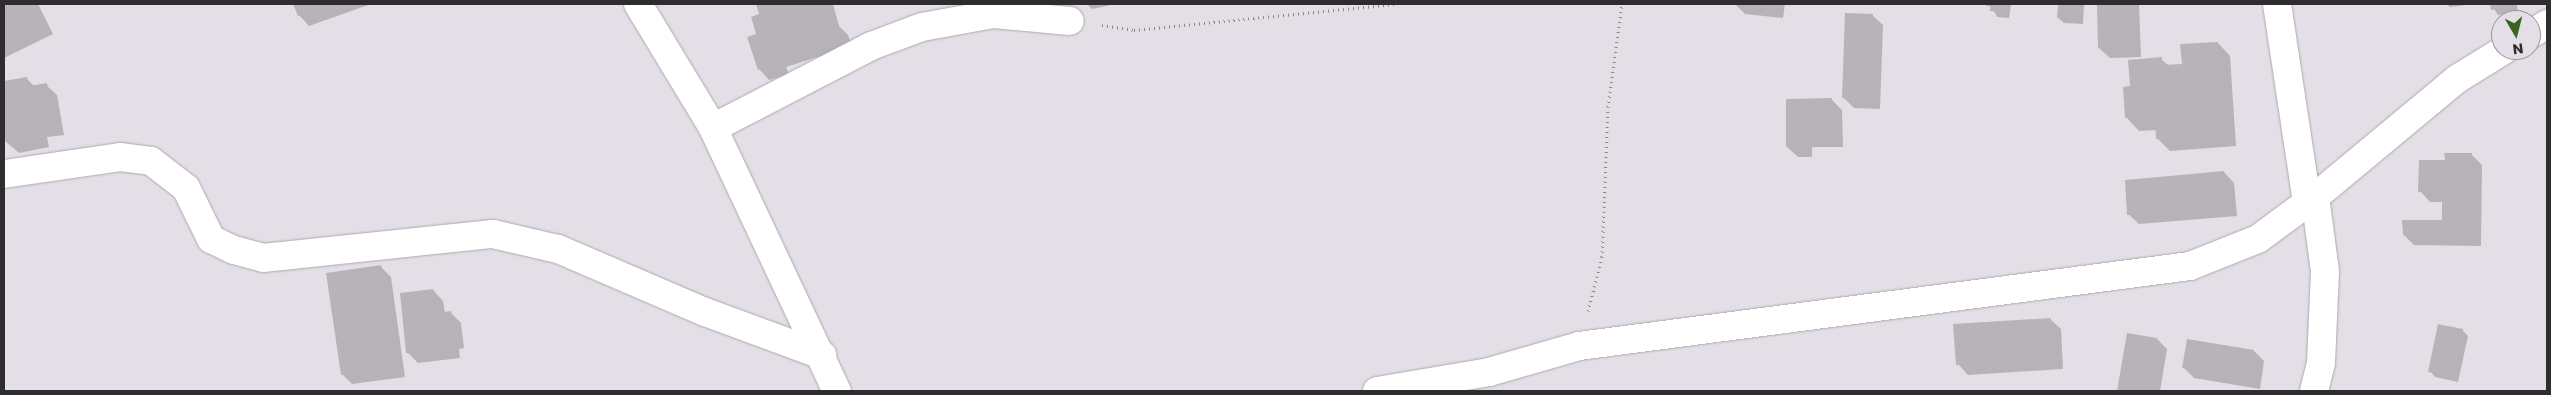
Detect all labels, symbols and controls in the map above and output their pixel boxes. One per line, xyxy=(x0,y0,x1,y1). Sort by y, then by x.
north arrow xyxy=(2491,10,2541,60)
text: N xyxy=(2511,38,2525,59)

